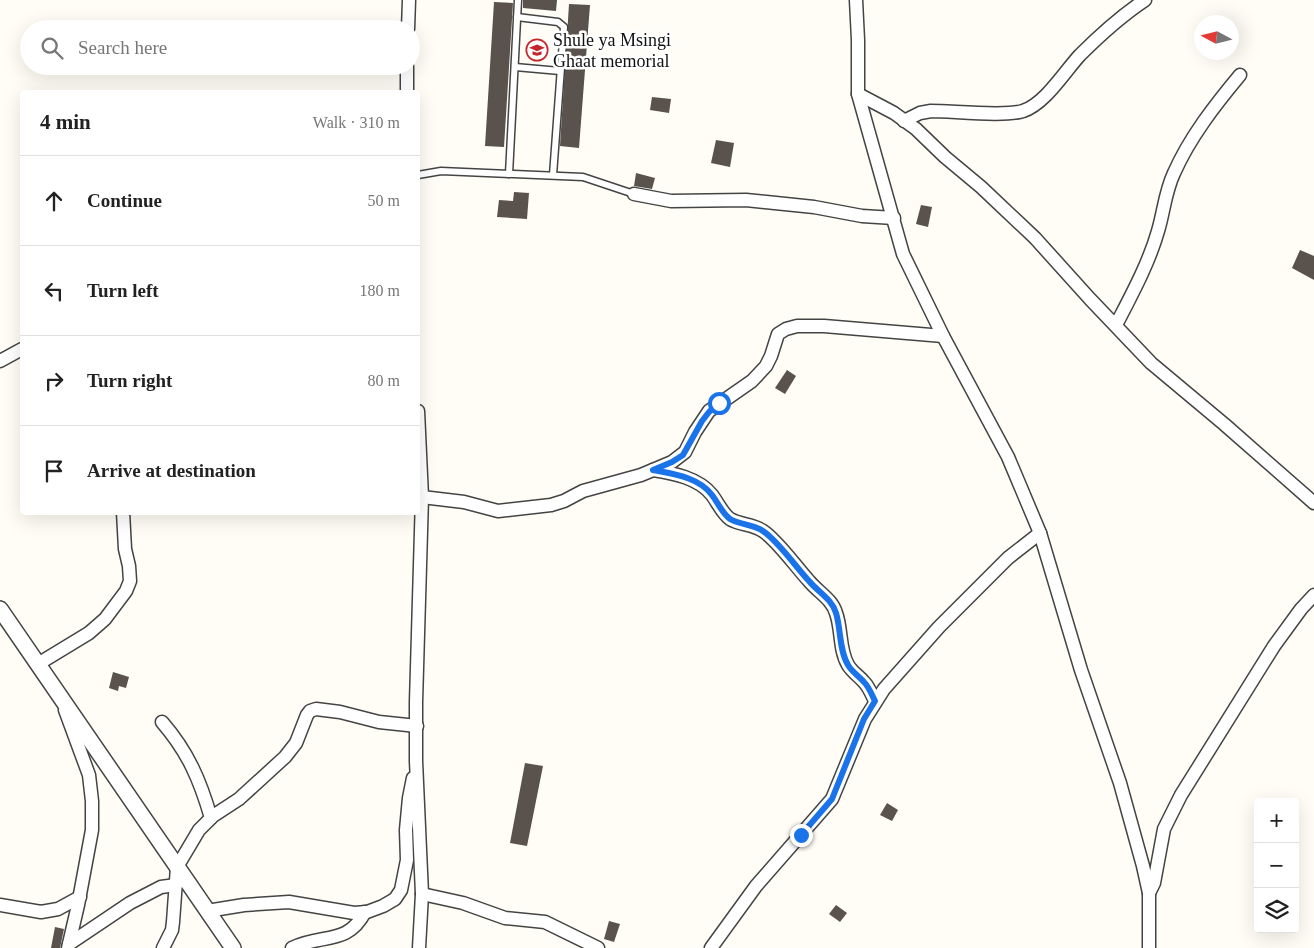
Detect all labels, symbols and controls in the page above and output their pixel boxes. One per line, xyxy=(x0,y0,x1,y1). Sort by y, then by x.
north arrow xyxy=(1194,15,1239,60)
search box xyxy=(20,20,420,75)
place label: Shule ya Msingi Ghaat memorial xyxy=(553,30,671,71)
icon: search xyxy=(38,34,66,62)
text: Search here xyxy=(78,37,167,58)
school or university icon: Shule ya Msingi Ghaat memorial xyxy=(525,38,549,62)
text: 4 min xyxy=(40,110,91,134)
text: Walk · 310 m xyxy=(313,114,400,131)
icon: ahead xyxy=(40,187,68,215)
text: Continue xyxy=(87,190,162,211)
text: 50 m xyxy=(368,192,400,209)
icon: left xyxy=(40,277,68,305)
text: Turn left xyxy=(87,280,159,301)
text: 180 m xyxy=(360,282,400,299)
icon: right xyxy=(40,367,68,395)
text: Turn right xyxy=(87,370,172,391)
text: 80 m xyxy=(368,372,400,389)
route start xyxy=(708,392,731,415)
icon: arrive xyxy=(40,457,68,485)
text: Arrive at destination xyxy=(87,460,256,481)
map controls xyxy=(1254,798,1299,933)
button: + xyxy=(1254,798,1299,843)
route end xyxy=(790,824,813,847)
button: − xyxy=(1254,843,1299,888)
button: layers xyxy=(1254,888,1299,933)

